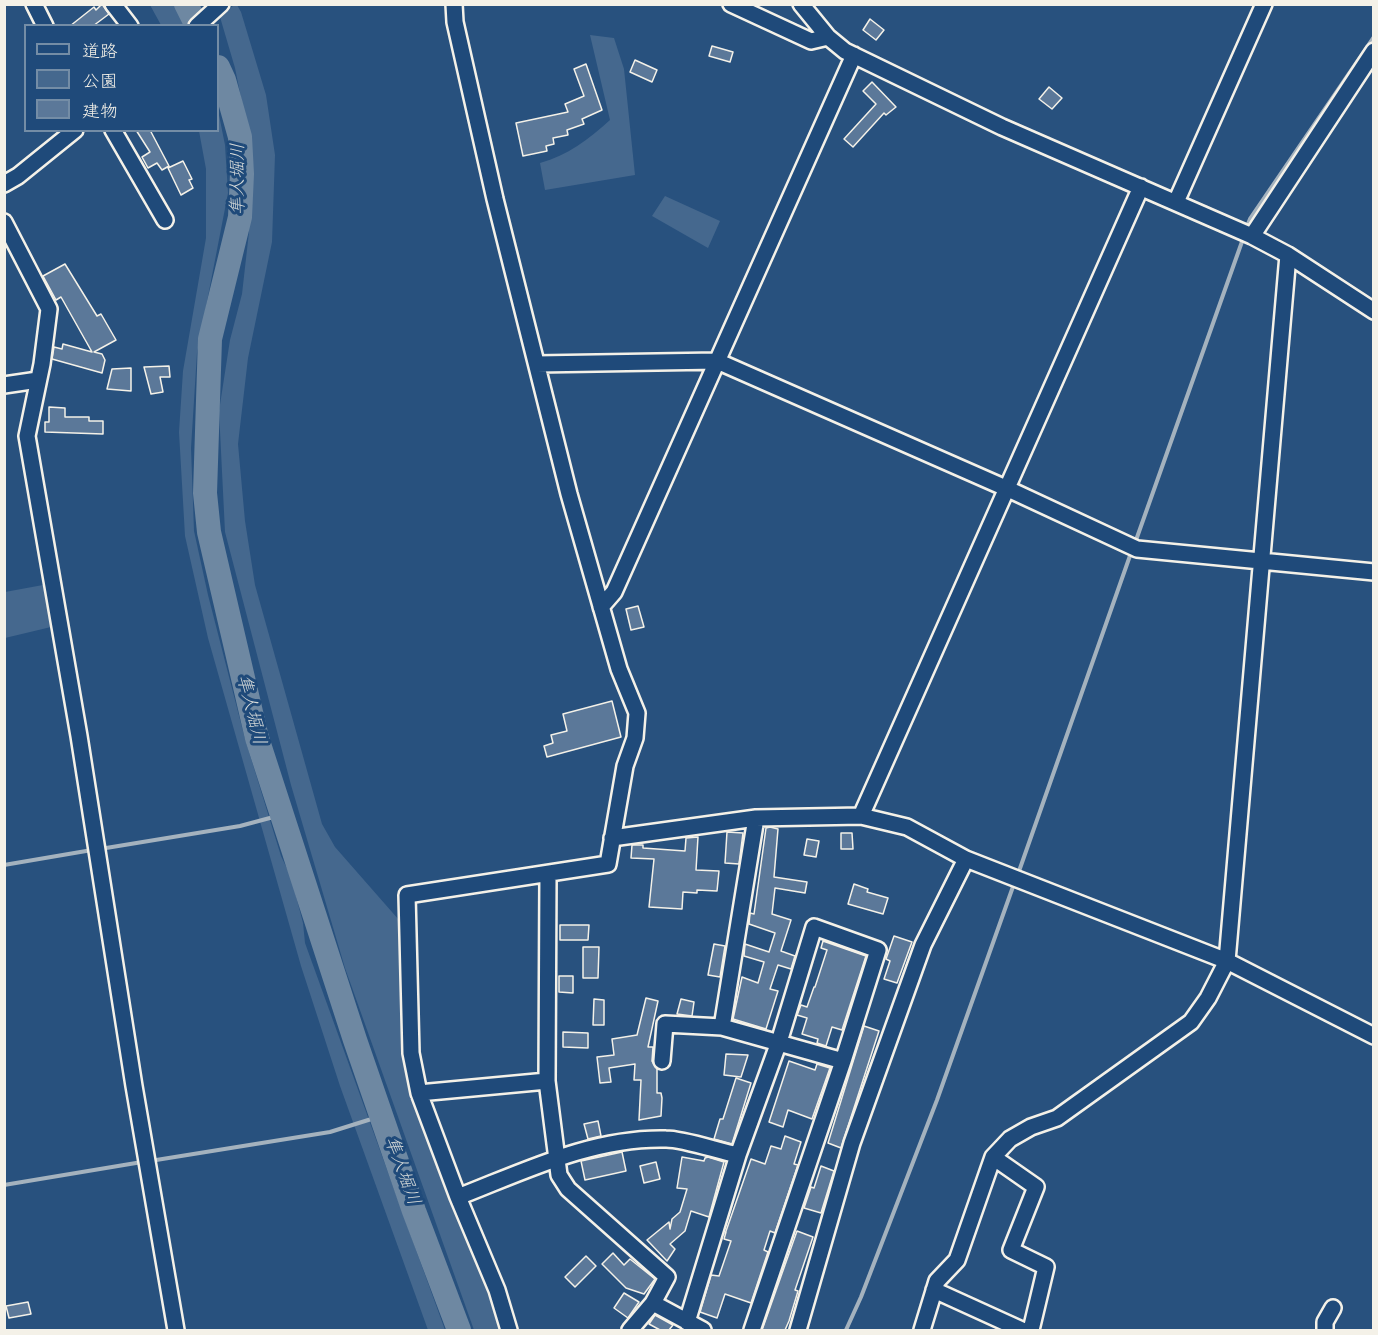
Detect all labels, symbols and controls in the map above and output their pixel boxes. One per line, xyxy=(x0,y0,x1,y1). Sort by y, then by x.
legend xyxy=(24,24,219,132)
text: 道路 xyxy=(82,39,118,63)
text: 公園 xyxy=(82,69,118,93)
text: 建物 xyxy=(82,99,118,123)
water label: 隼人堀川 xyxy=(227,143,249,215)
water label: 隼人堀川 xyxy=(232,672,270,748)
water label: 隼人堀川 xyxy=(380,1133,424,1209)

